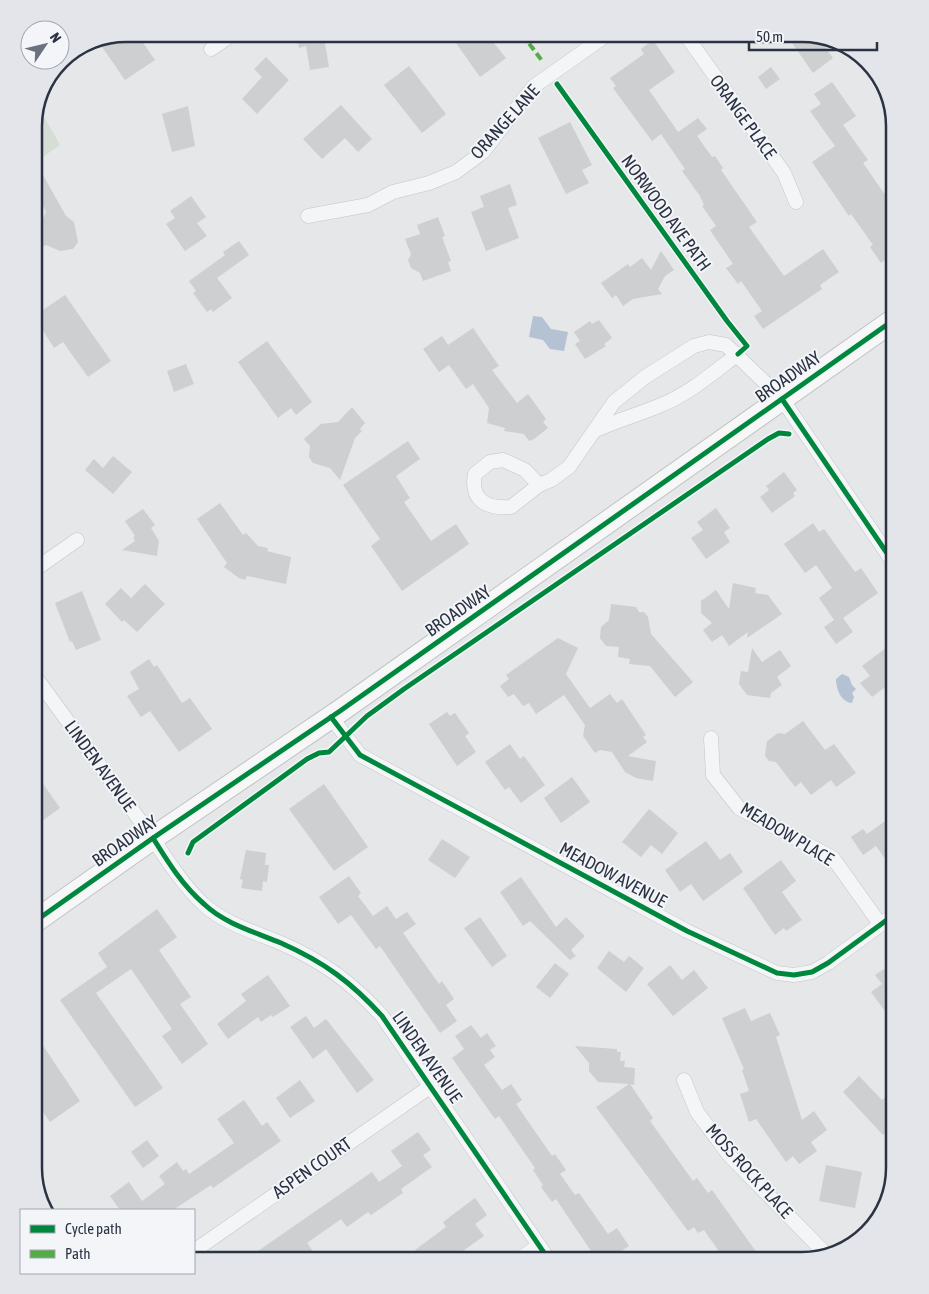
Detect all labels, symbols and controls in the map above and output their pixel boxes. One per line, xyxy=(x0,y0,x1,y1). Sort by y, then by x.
north arrow xyxy=(20,20,70,70)
scale bar xyxy=(749,20,876,52)
text: 50 m xyxy=(756,28,783,45)
text: N xyxy=(47,30,65,46)
street label: ORANGE PLACE xyxy=(706,70,781,163)
street label: ORANGE LANE xyxy=(466,80,544,163)
street label: NORWOOD AVE PATH xyxy=(617,151,716,275)
street label: BROADWAY xyxy=(751,346,825,407)
street label: BROADWAY xyxy=(421,580,495,641)
street label: LINDEN AVENUE xyxy=(61,716,140,815)
street label: MEADOW PLACE xyxy=(737,798,838,870)
street label: BROADWAY xyxy=(88,810,162,871)
street label: MEADOW AVENUE xyxy=(556,838,671,912)
street label: LINDEN AVENUE xyxy=(388,1007,467,1107)
street label: MOSS ROCK PLACE xyxy=(702,1119,797,1222)
street label: ASPEN COURT xyxy=(268,1133,355,1202)
legend xyxy=(20,1209,195,1274)
text: Cycle path xyxy=(65,1220,122,1237)
text: Path xyxy=(65,1245,91,1262)

